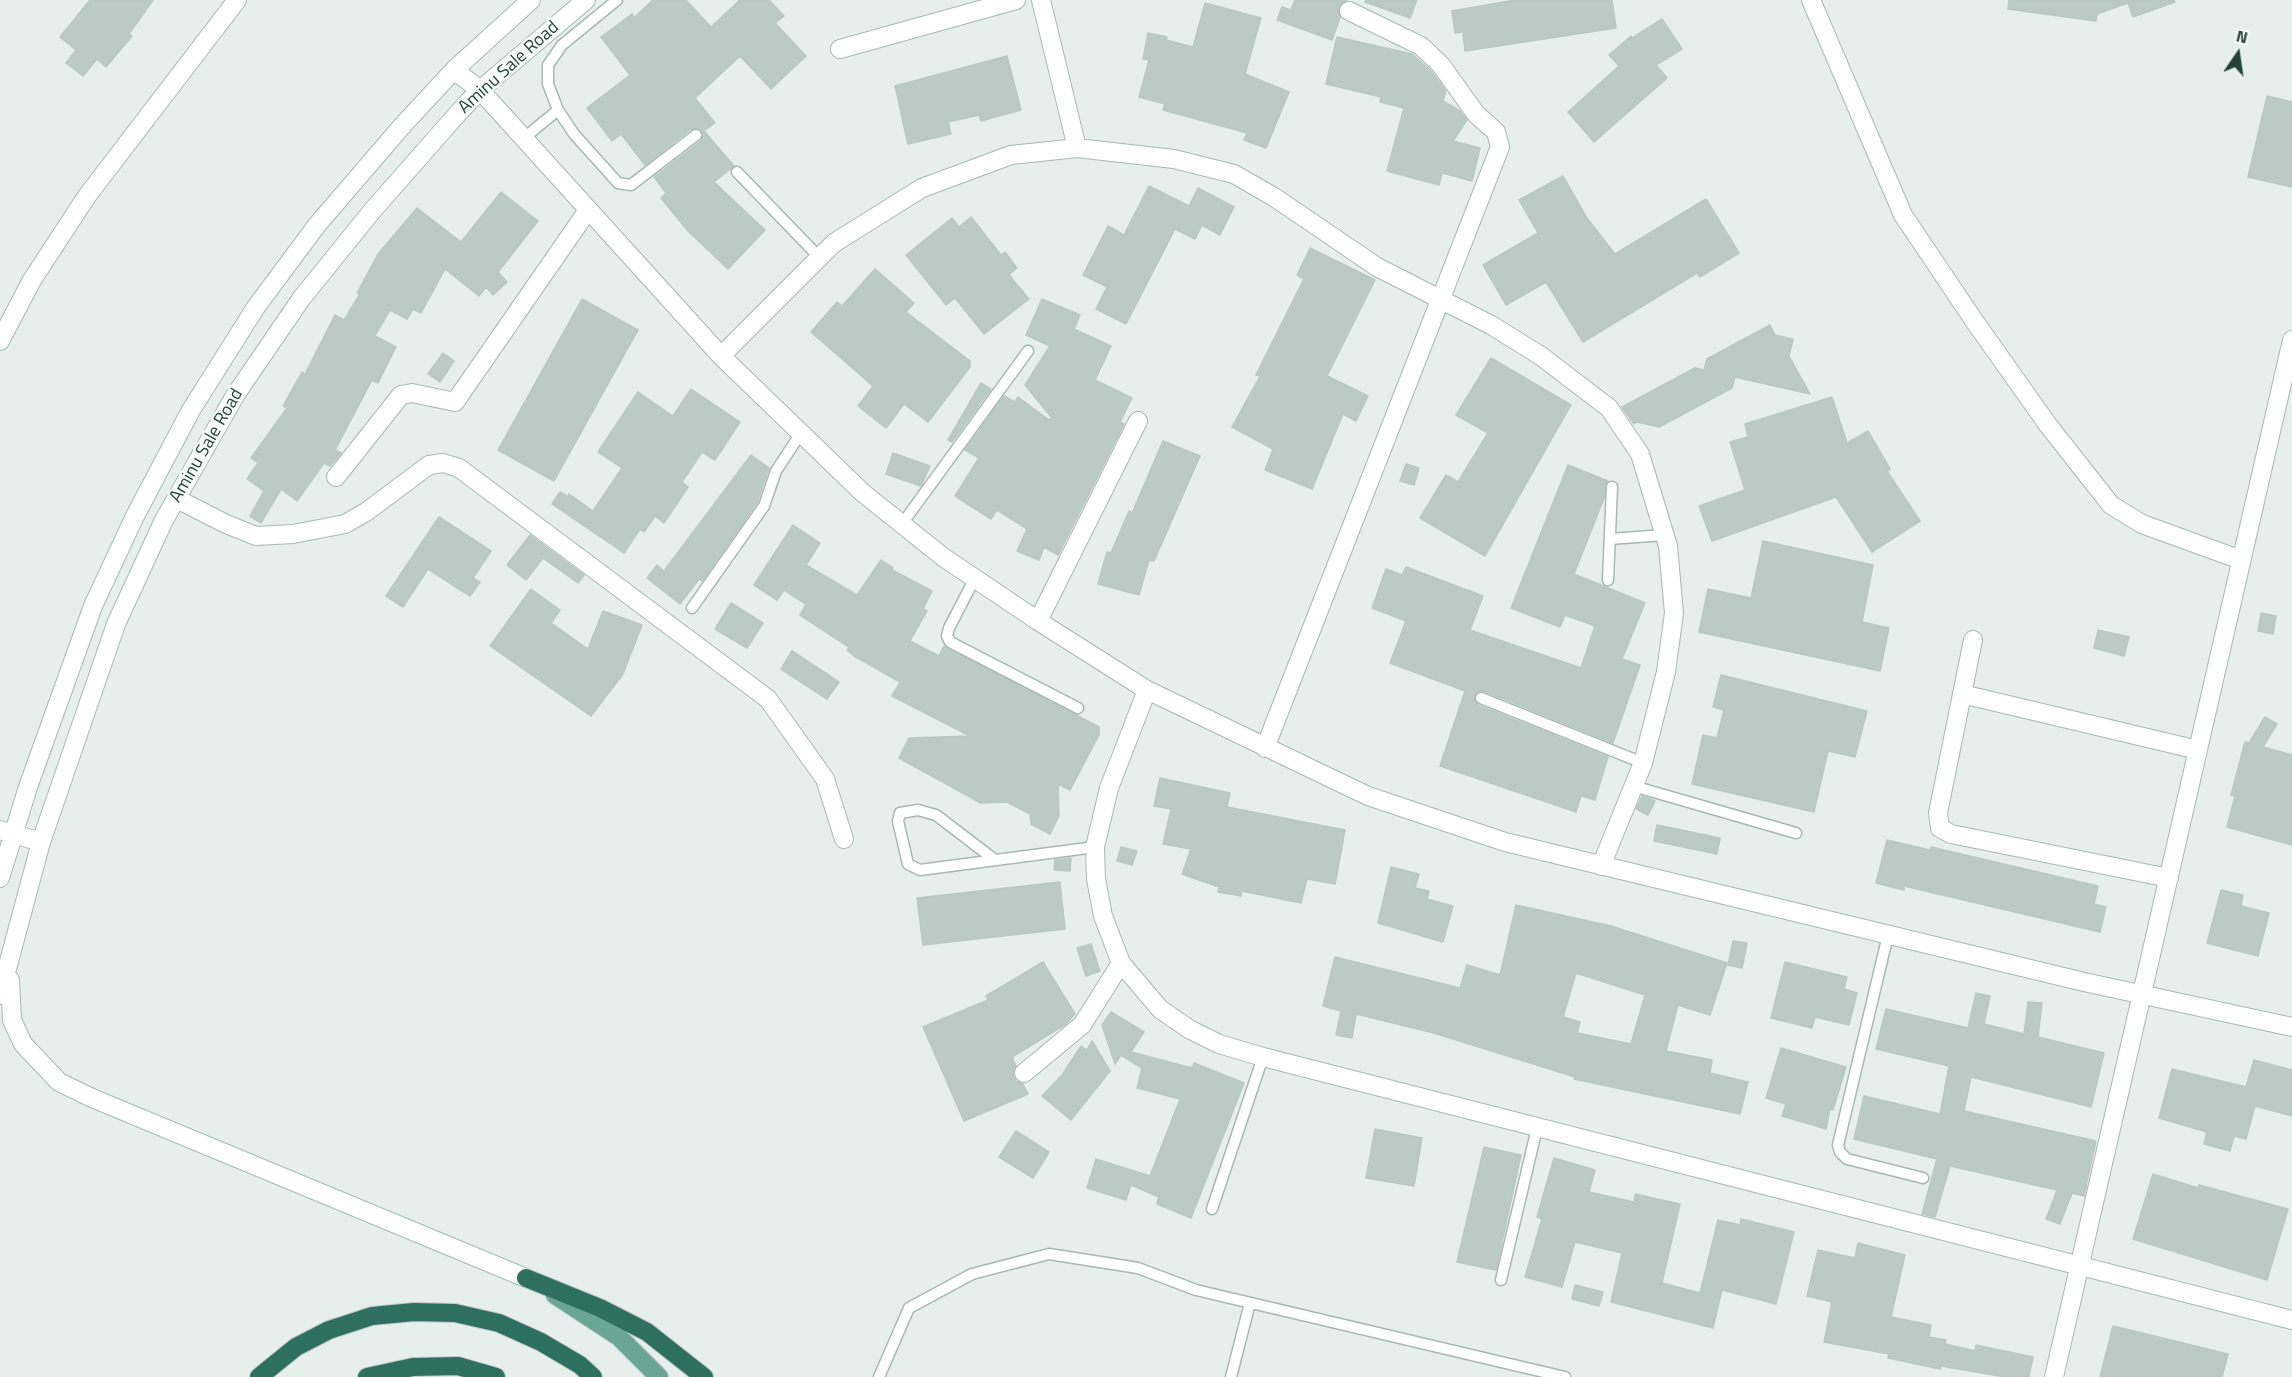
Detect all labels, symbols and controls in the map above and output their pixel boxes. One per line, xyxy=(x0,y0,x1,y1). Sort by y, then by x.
street label: Aminu Sale Road xyxy=(454,17,564,119)
north arrow xyxy=(2208,24,2268,84)
text: N xyxy=(2234,24,2250,49)
street label: Aminu Sale Road xyxy=(166,385,248,507)

